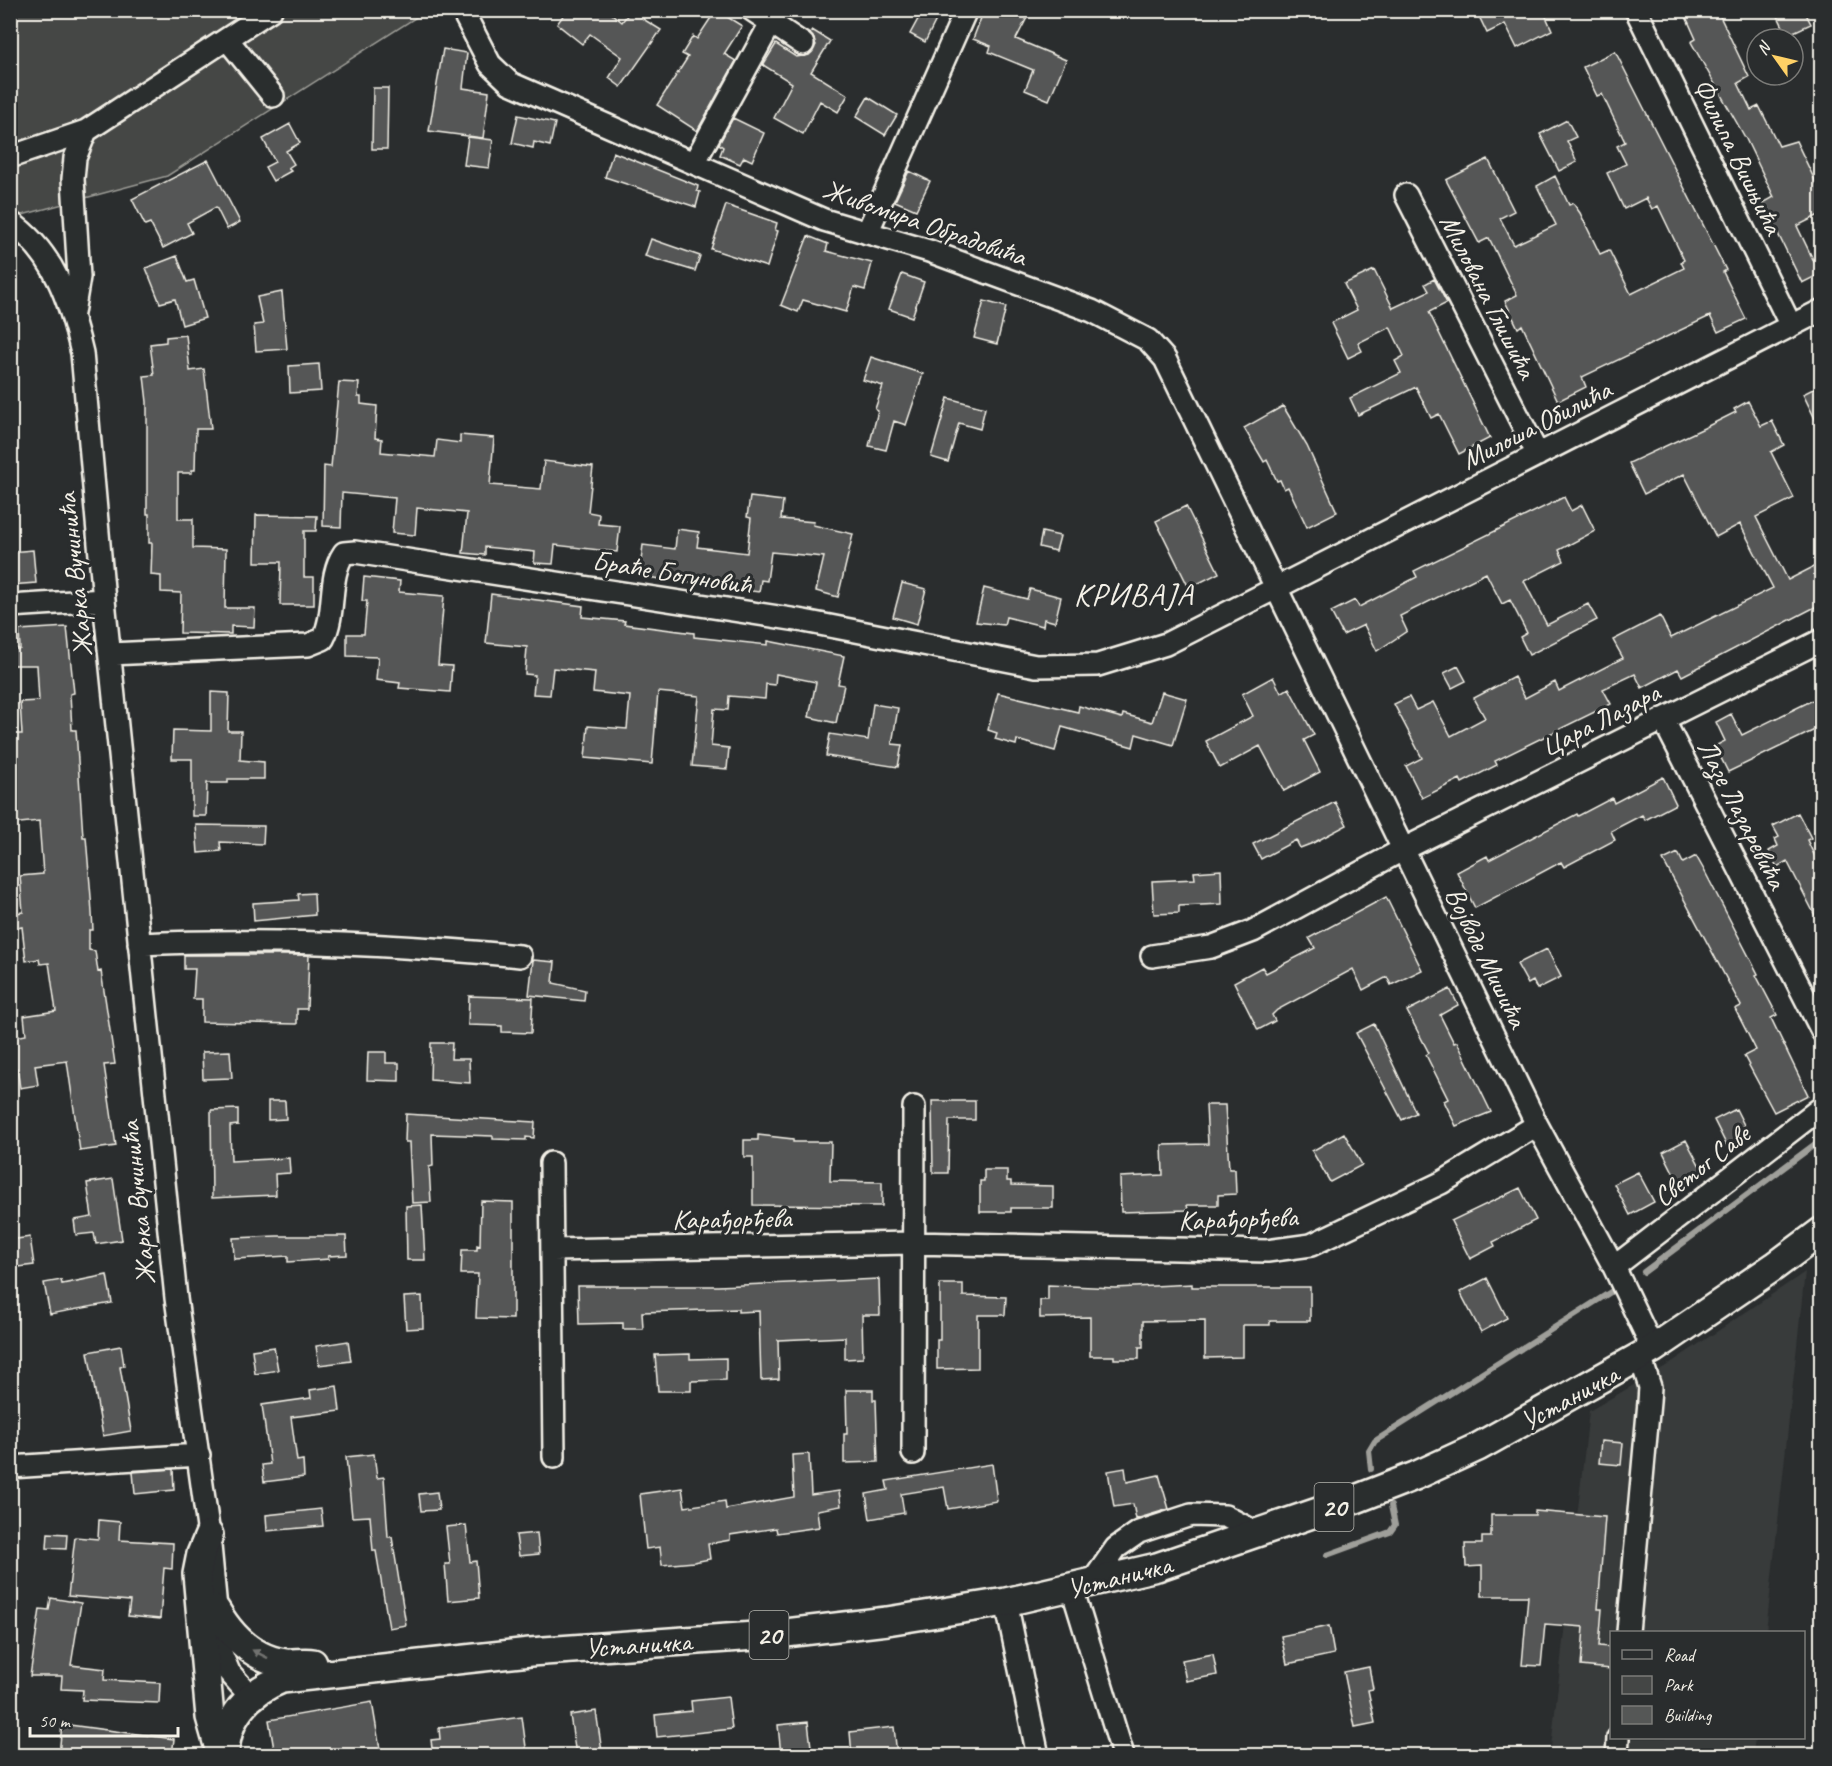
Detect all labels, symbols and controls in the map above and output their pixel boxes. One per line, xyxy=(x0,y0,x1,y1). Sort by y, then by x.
north arrow xyxy=(1745,27,1805,87)
text: N xyxy=(1752,37,1776,59)
street label: Филипа Вишњића xyxy=(1686,72,1792,242)
street label: Живомира Обрадовића xyxy=(818,171,1033,274)
street label: Милована Глишића xyxy=(1432,208,1546,386)
street label: Милоша Обилића xyxy=(1455,371,1619,477)
street label: Жарка Вучинића xyxy=(48,490,101,659)
street label: Браће Богуновић xyxy=(590,543,756,603)
district label: КРИВАЈА xyxy=(1074,574,1195,615)
street label: Цара Лазара xyxy=(1535,674,1667,764)
street label: Лазе Лазаревића xyxy=(1689,734,1796,897)
street label: Војводе Мишића xyxy=(1437,881,1536,1035)
street label: Светог Саве xyxy=(1646,1115,1758,1214)
street label: Жарка Вучинића xyxy=(111,1118,164,1287)
street label: Карађорђева xyxy=(1178,1199,1300,1238)
street label: Карађорђева xyxy=(672,1200,794,1237)
street label: Устаничка xyxy=(1514,1355,1627,1439)
road number: 20 xyxy=(1314,1483,1354,1531)
street label: Устаничка xyxy=(1063,1546,1178,1606)
road number: 20 xyxy=(750,1611,788,1659)
street label: Устаничка xyxy=(584,1623,695,1666)
legend xyxy=(1610,1631,1805,1739)
text: Road xyxy=(1664,1644,1697,1666)
one-way arrow xyxy=(252,1649,269,1659)
text: Park xyxy=(1664,1674,1694,1696)
scale bar xyxy=(30,1700,178,1738)
text: Building xyxy=(1664,1704,1713,1726)
text: 50 m xyxy=(39,1710,72,1732)

